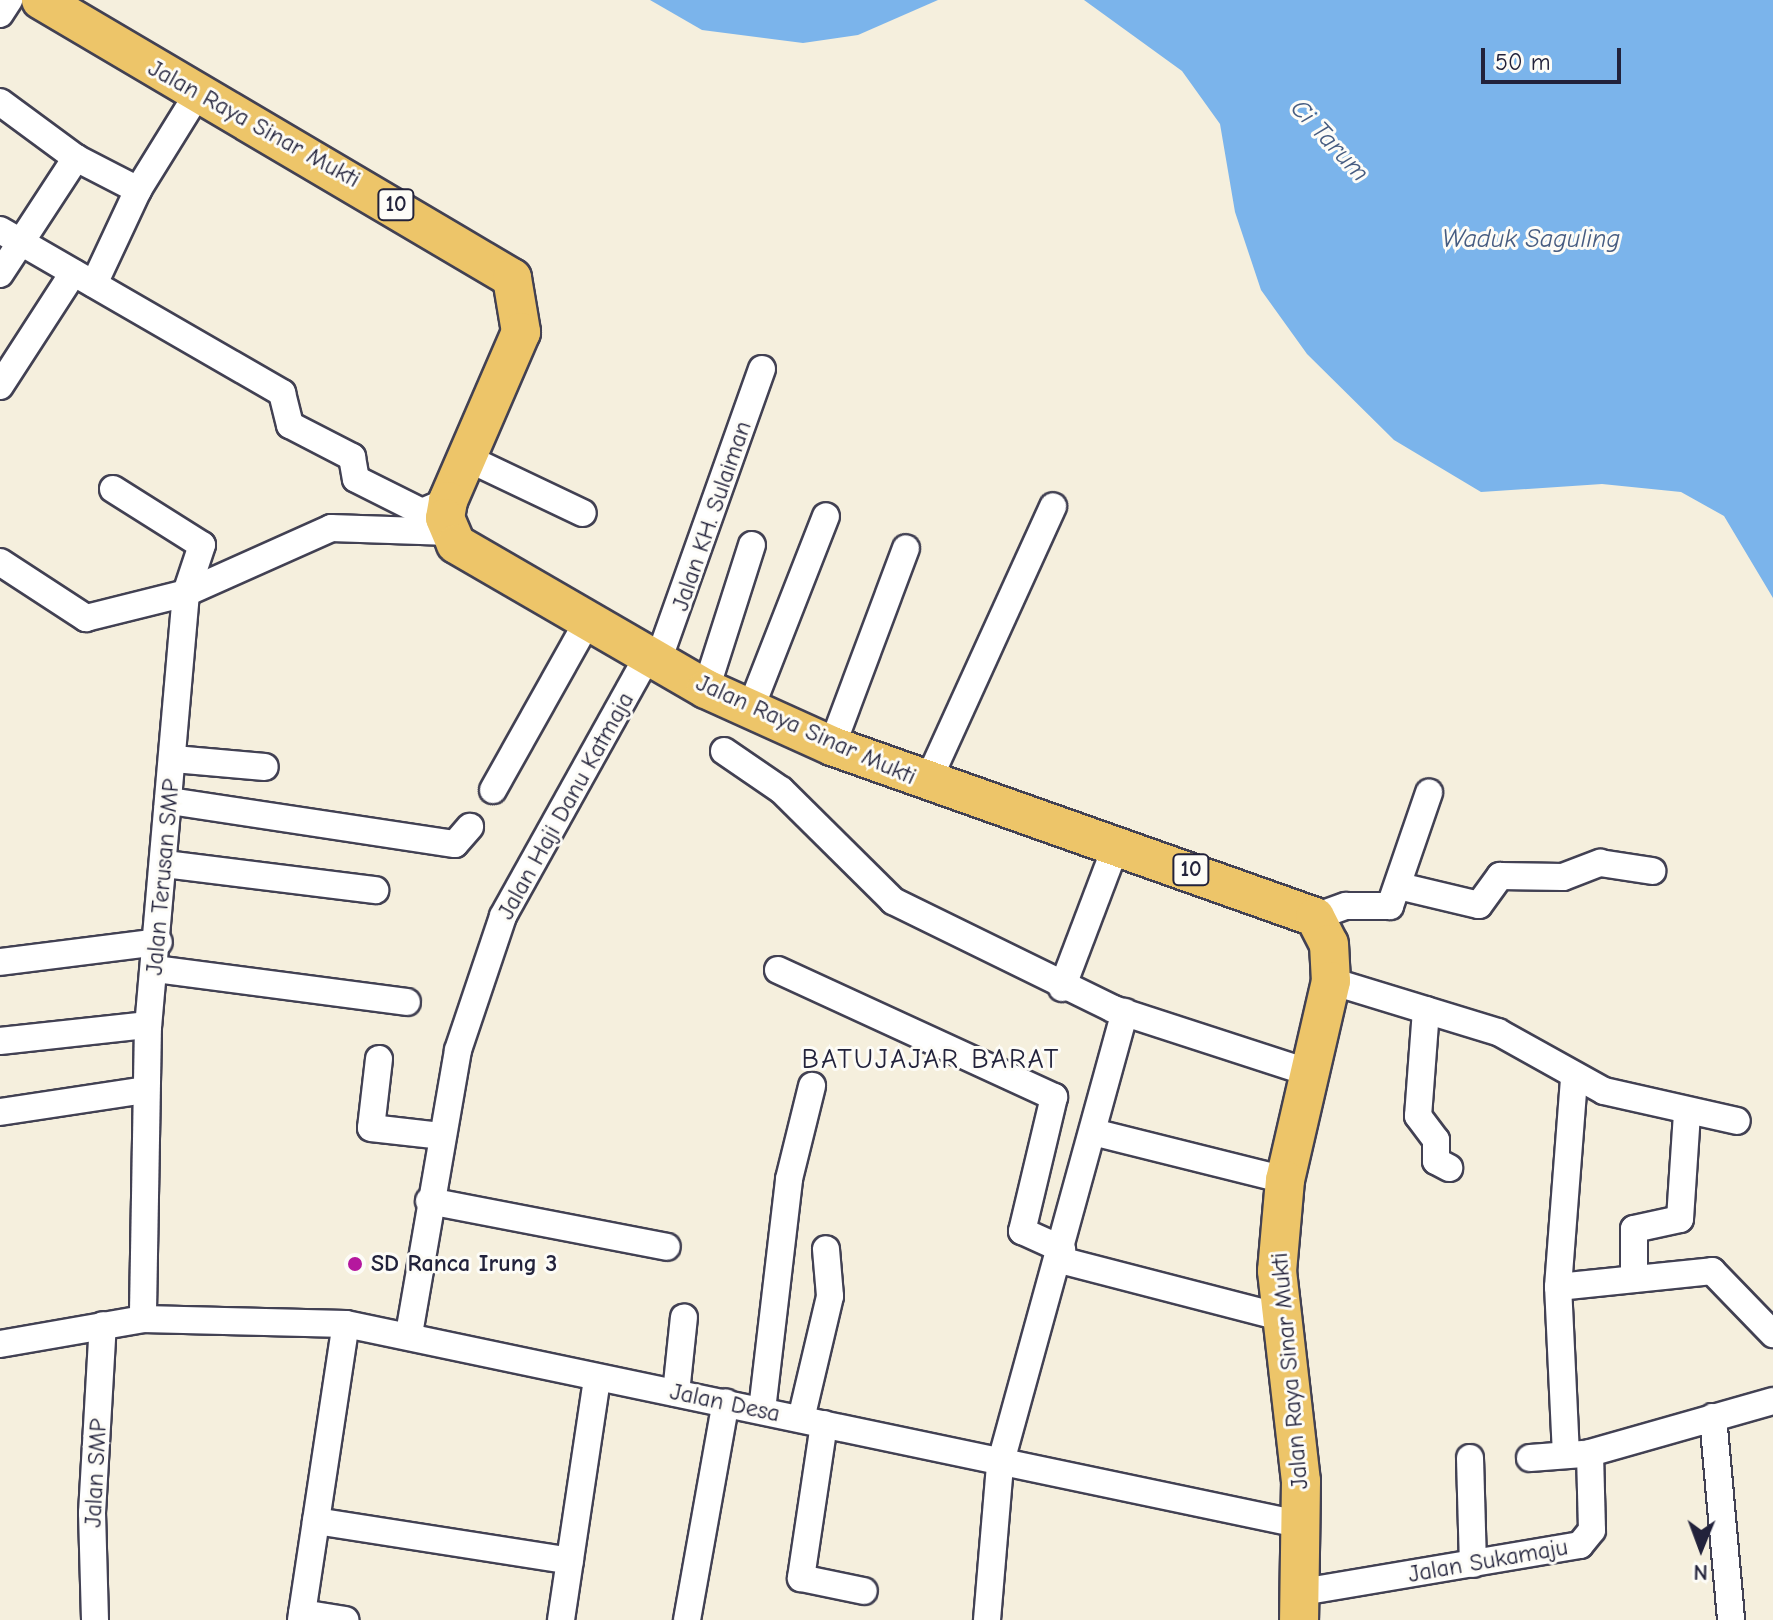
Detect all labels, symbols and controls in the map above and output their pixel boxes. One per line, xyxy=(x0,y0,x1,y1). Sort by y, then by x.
scale bar xyxy=(1485,32,1625,82)
text: 50 m xyxy=(1495,48,1551,76)
street label: Jalan Raya Sinar Mukti xyxy=(143,54,365,194)
water label: Ci Tarum xyxy=(1283,94,1375,188)
road number: 10 xyxy=(376,187,416,223)
water label: Waduk Saguling xyxy=(1442,224,1620,256)
street label: Jalan KH. Sulaiman xyxy=(666,417,758,615)
street label: Jalan Raya Sinar Mukti xyxy=(692,669,920,791)
street label: Jalan Haji Danu Katmaja xyxy=(492,687,640,925)
street label: Jalan Terusan SMP xyxy=(140,778,186,976)
road number: 10 xyxy=(1171,852,1211,888)
district label: BATUJAJAR BARAT xyxy=(802,1042,1060,1076)
place label: SD Ranca Irung 3 xyxy=(371,1250,557,1278)
street label: Jalan Raya Sinar Mukti xyxy=(1265,1251,1315,1491)
marker: SD Ranca Irung 3 xyxy=(346,1255,364,1273)
street label: Jalan Desa xyxy=(667,1377,783,1429)
street label: Jalan SMP xyxy=(79,1418,113,1528)
north arrow xyxy=(1661,1508,1741,1588)
street label: Jalan Sukamaju xyxy=(1406,1533,1570,1589)
text: N xyxy=(1693,1559,1708,1585)

